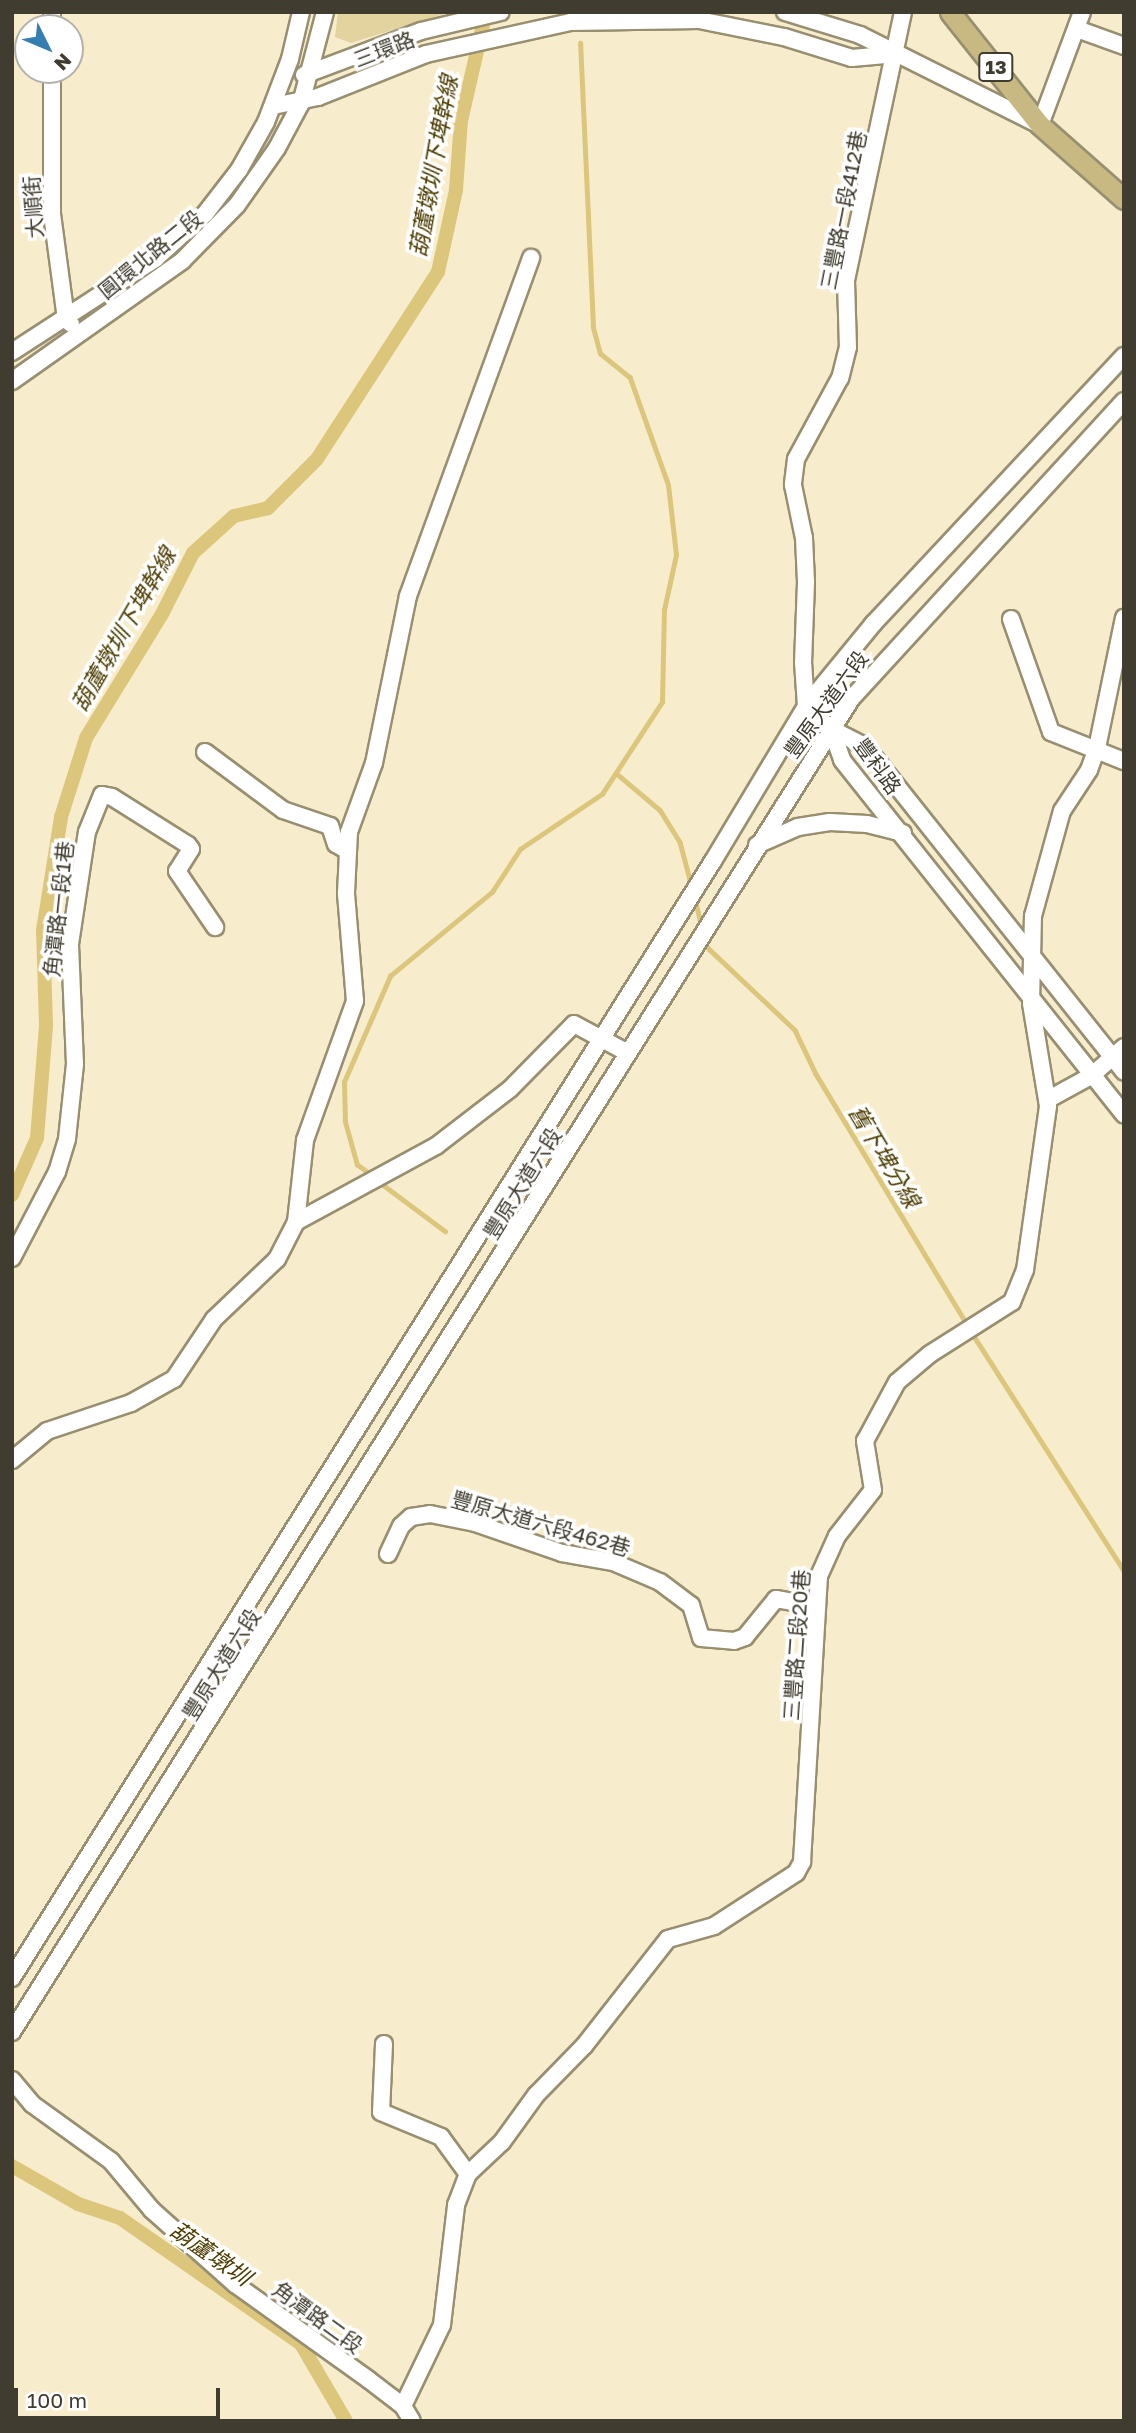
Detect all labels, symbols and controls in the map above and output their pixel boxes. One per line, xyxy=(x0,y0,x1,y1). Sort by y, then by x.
north arrow xyxy=(14,14,84,84)
street label: 三環路 xyxy=(350,26,418,72)
text: N xyxy=(50,49,77,75)
road number: 13 xyxy=(977,52,1015,82)
water label: 葫蘆墩圳下埤幹線 xyxy=(403,73,463,259)
street label: 三豐路一段412巷 xyxy=(815,128,871,292)
street label: 大順街 xyxy=(18,175,48,239)
street label: 圓環北路二段 xyxy=(93,205,207,303)
water label: 葫蘆墩圳下埤幹線 xyxy=(65,542,181,716)
street label: 豐原大道六段 xyxy=(779,646,873,762)
street label: 豐科路 xyxy=(849,733,907,799)
street label: 角潭路一段1巷 xyxy=(38,840,78,978)
water label: 舊下埤分線 xyxy=(844,1100,926,1212)
street label: 豐原大道六段 xyxy=(478,1123,566,1243)
street label: 豐原大道六段462巷 xyxy=(449,1485,633,1561)
street label: 三豐路二段20巷 xyxy=(778,1569,814,1721)
street label: 豐原大道六段 xyxy=(177,1604,265,1724)
water label: 葫蘆墩圳 xyxy=(165,2215,257,2291)
street label: 角潭路二段 xyxy=(268,2276,368,2358)
scale bar xyxy=(18,2374,224,2418)
text: 100 m xyxy=(27,2387,87,2413)

